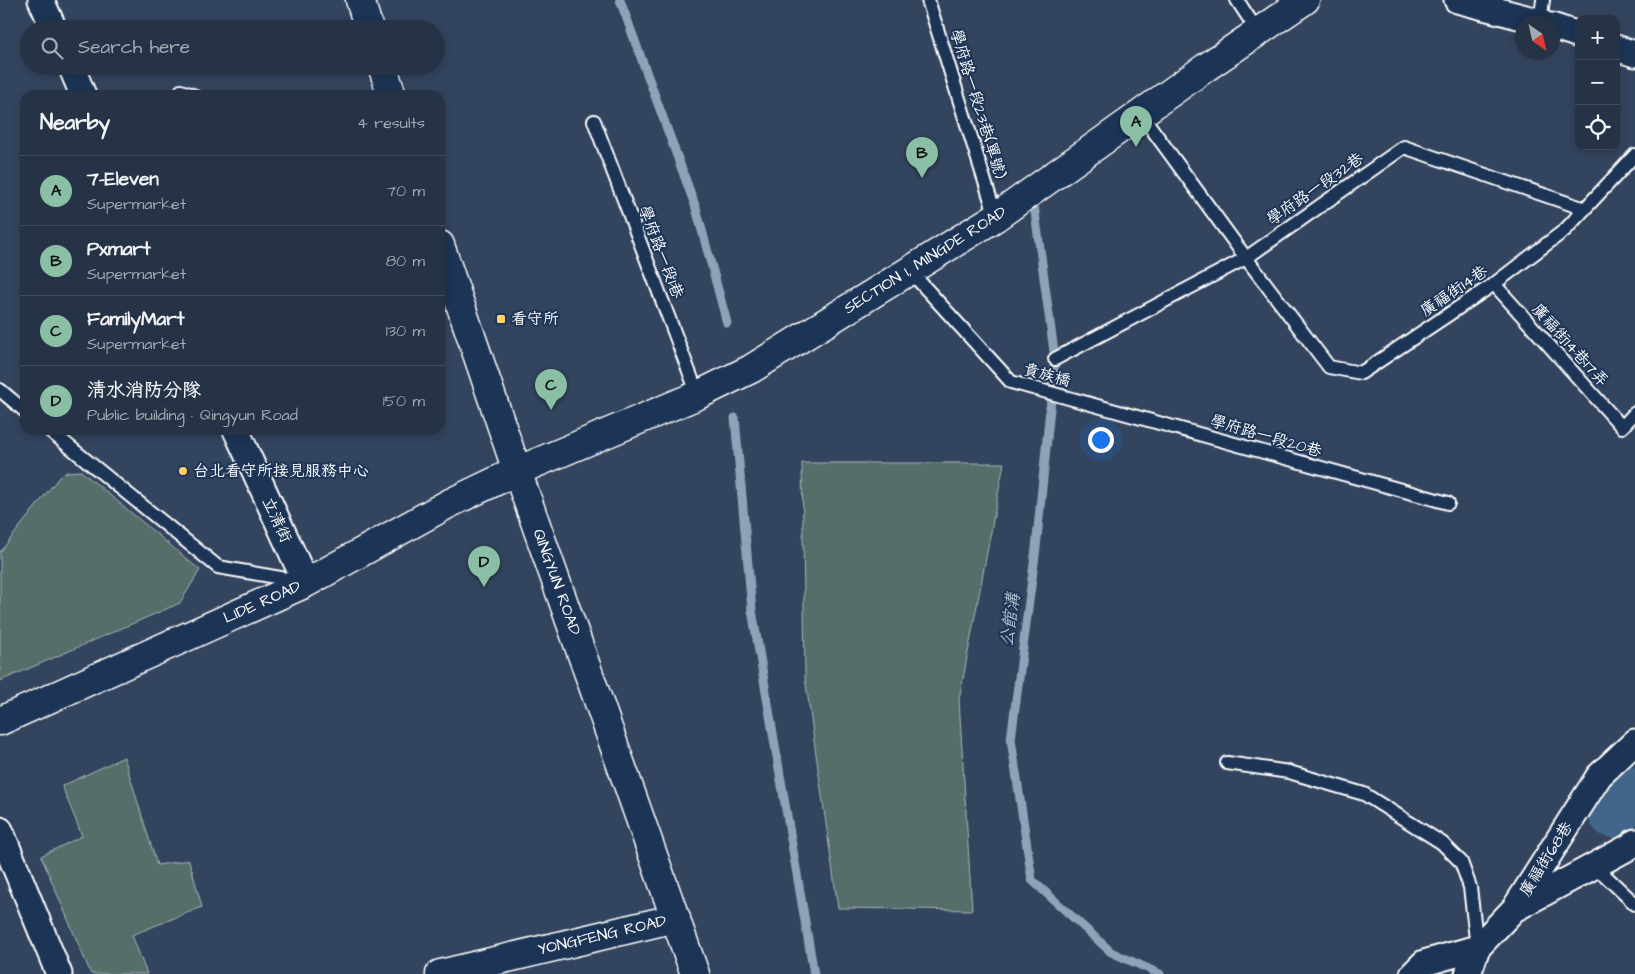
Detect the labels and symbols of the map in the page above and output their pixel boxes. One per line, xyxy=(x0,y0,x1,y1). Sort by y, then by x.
north arrow xyxy=(1515,15,1560,60)
street label: 學府路一段23巷(單號) xyxy=(945,26,1011,182)
pin: A xyxy=(1120,106,1152,147)
pin: B xyxy=(906,137,938,178)
street label: 學府路一段32巷 xyxy=(1262,147,1368,231)
street label: SECTION 1, MINGDE ROAD xyxy=(840,201,1010,319)
street label: 學府路一段1巷 xyxy=(633,202,689,302)
street label: 廣福街14巷 xyxy=(1416,260,1492,322)
street label: 廣福街14巷17弄 xyxy=(1527,299,1613,391)
place label: 看守所 xyxy=(511,308,559,330)
marker: 看守所 xyxy=(495,313,507,325)
street label: 貴族橋 xyxy=(1021,358,1073,392)
pin: C xyxy=(535,369,567,410)
street label: 學府路一段20巷 xyxy=(1208,410,1324,462)
your location xyxy=(1088,427,1114,453)
place label: 台北看守所接見服務中心 xyxy=(193,460,369,482)
marker: 台北看守所接見服務中心 xyxy=(177,465,189,477)
street label: 立清街 xyxy=(257,494,297,546)
street label: QINGYUN ROAD xyxy=(528,526,586,638)
pin: D xyxy=(468,546,500,587)
street label: LIDE ROAD xyxy=(220,575,304,629)
water label: 公館溝 xyxy=(994,590,1026,648)
street label: 廣福街68巷 xyxy=(1514,817,1578,901)
street label: YONGFENG ROAD xyxy=(536,910,668,960)

